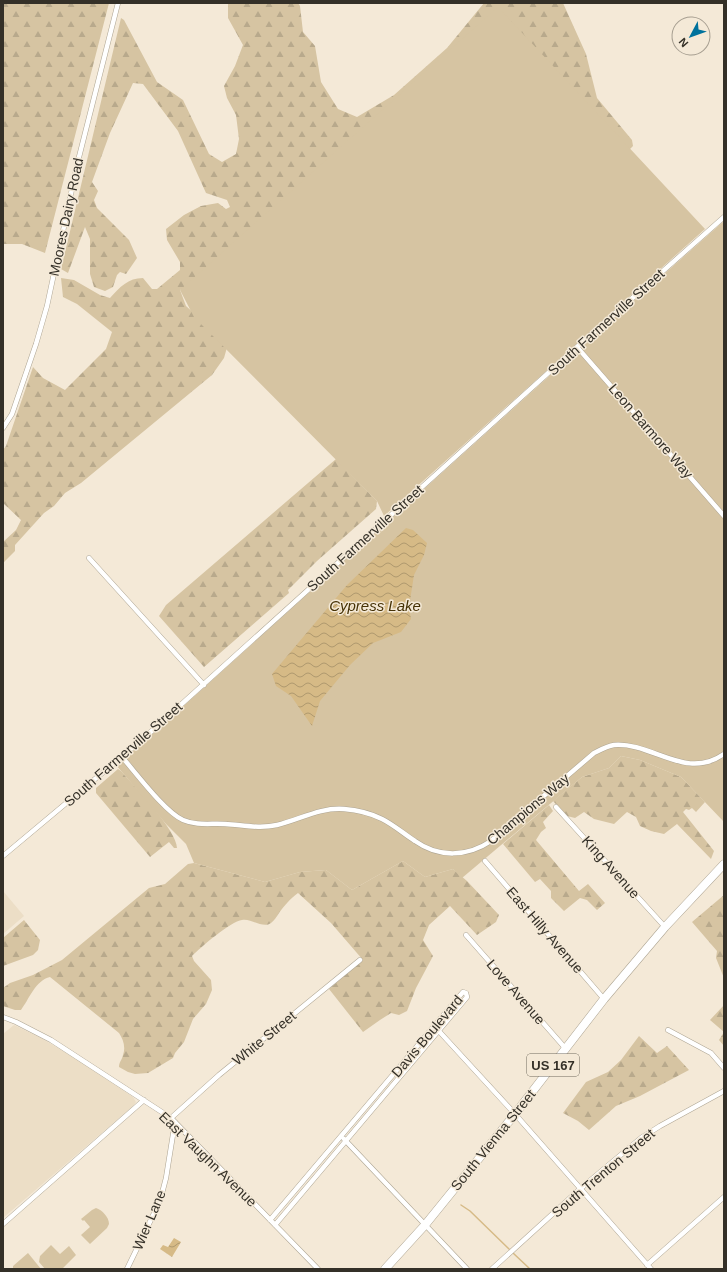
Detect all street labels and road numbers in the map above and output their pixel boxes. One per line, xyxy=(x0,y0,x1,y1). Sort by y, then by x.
street label: Moores Dairy Road xyxy=(46,156,86,278)
street label: South Farmerville Street xyxy=(545,265,668,378)
street label: Leon Barmore Way xyxy=(606,380,696,482)
street label: South Farmerville Street xyxy=(304,481,427,594)
street label: South Farmerville Street xyxy=(61,698,185,810)
street label: Champions Way xyxy=(484,770,572,848)
street label: King Avenue xyxy=(579,833,643,902)
street label: East Hilly Avenue xyxy=(503,884,587,976)
street label: Love Avenue xyxy=(483,956,549,1028)
street label: Davis Boulevard xyxy=(388,992,466,1080)
street label: White Street xyxy=(229,1007,299,1068)
road number: US 167 xyxy=(527,1054,579,1076)
street label: South Vienna Street xyxy=(447,1086,539,1194)
street label: East Vaughn Avenue xyxy=(156,1108,260,1210)
street label: South Trenton Street xyxy=(548,1125,658,1221)
street label: Wier Lane xyxy=(129,1187,169,1252)

